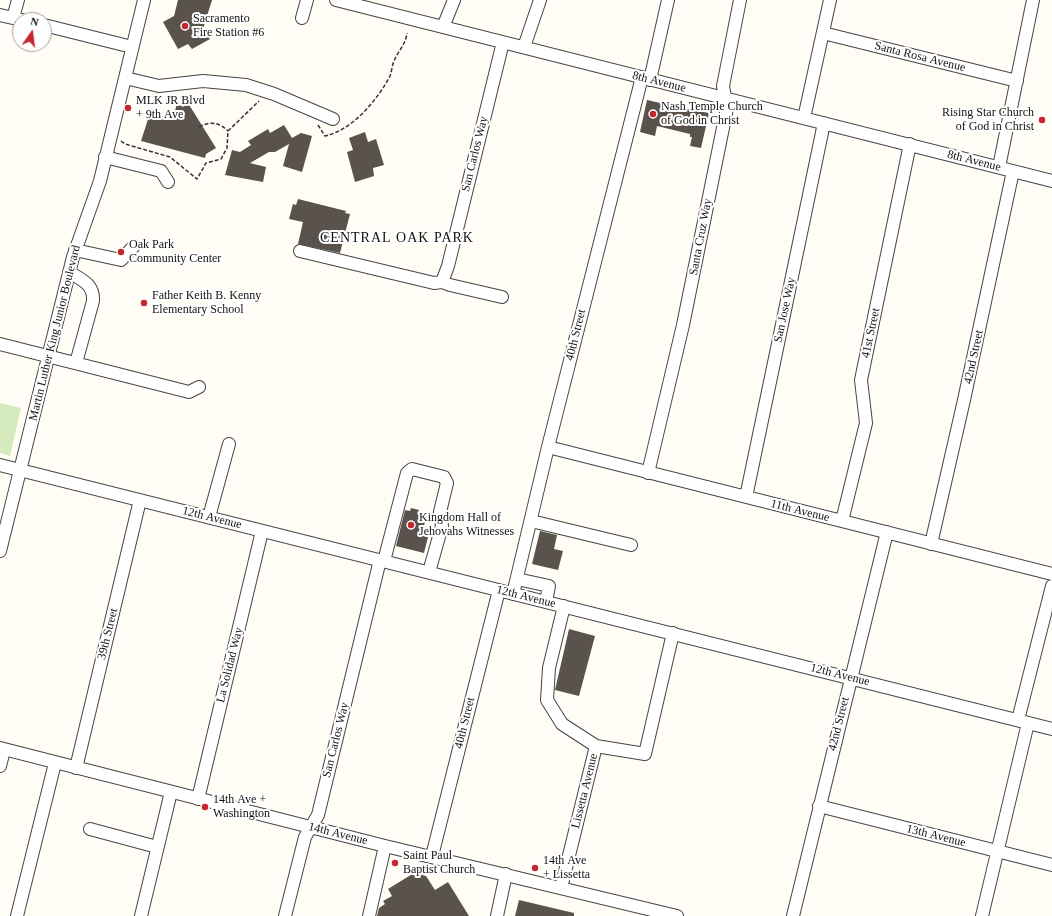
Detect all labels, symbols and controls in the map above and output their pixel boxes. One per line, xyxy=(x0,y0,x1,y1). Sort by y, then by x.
north arrow xyxy=(12,12,52,52)
place label: Sacramento Fire Station #6 xyxy=(193,12,264,40)
text: N xyxy=(29,15,40,28)
marker: Sacramento Fire Station #6 xyxy=(180,21,190,31)
street label: Santa Rosa Avenue xyxy=(873,39,967,75)
street label: 8th Avenue xyxy=(631,68,687,96)
place label: MLK JR Blvd + 9th Ave xyxy=(136,94,205,122)
place label: Nash Temple Church of God in Christ xyxy=(661,100,763,128)
marker: MLK JR Blvd + 9th Ave xyxy=(123,103,133,113)
place label: Rising Star Church of God in Christ xyxy=(942,106,1034,134)
marker: Nash Temple Church of God in Christ xyxy=(648,109,658,119)
street label: San Carlos Way xyxy=(459,115,491,193)
marker: Rising Star Church of God in Christ xyxy=(1037,115,1047,125)
street label: 8th Avenue xyxy=(946,147,1002,175)
street label: Santa Cruz Way xyxy=(687,198,715,276)
district label: CENTRAL OAK PARK xyxy=(320,230,474,246)
place label: Oak Park Community Center xyxy=(129,238,221,266)
street label: Martin Luther King Junior Boulevard xyxy=(26,244,84,422)
marker: Oak Park Community Center xyxy=(116,247,126,257)
street label: San Jose Way xyxy=(771,276,799,344)
place label: Father Keith B. Kenny Elementary School xyxy=(152,289,261,317)
marker: Father Keith B. Kenny Elementary School xyxy=(139,298,149,308)
street label: 41st Street xyxy=(859,307,883,359)
street label: 40th Street xyxy=(563,308,589,362)
street label: 42nd Street xyxy=(961,329,987,385)
street label: 11th Avenue xyxy=(769,497,831,525)
street label: 12th Avenue xyxy=(181,504,243,532)
place label: Kingdom Hall of Jehovahs Witnesses xyxy=(419,511,514,539)
marker: Kingdom Hall of Jehovahs Witnesses xyxy=(406,520,416,530)
street label: 12th Avenue xyxy=(495,583,557,611)
street label: 39th Street xyxy=(95,607,121,661)
street label: La Solidad Way xyxy=(214,626,246,704)
street label: 12th Avenue xyxy=(809,661,871,689)
street label: 40th Street xyxy=(452,696,478,750)
street label: 42nd Street xyxy=(825,696,853,752)
street label: San Carlos Way xyxy=(320,701,352,779)
street label: Lissetta Avenue xyxy=(569,752,601,830)
place label: 14th Ave + Washington xyxy=(213,793,270,821)
marker: 14th Ave + Washington xyxy=(200,802,210,812)
street label: 14th Avenue xyxy=(307,820,369,848)
street label: 13th Avenue xyxy=(905,822,967,850)
place label: Saint Paul Baptist Church xyxy=(403,849,475,877)
place label: 14th Ave + Lissetta xyxy=(543,854,590,882)
marker: Saint Paul Baptist Church xyxy=(390,858,400,868)
marker: 14th Ave + Lissetta xyxy=(530,863,540,873)

